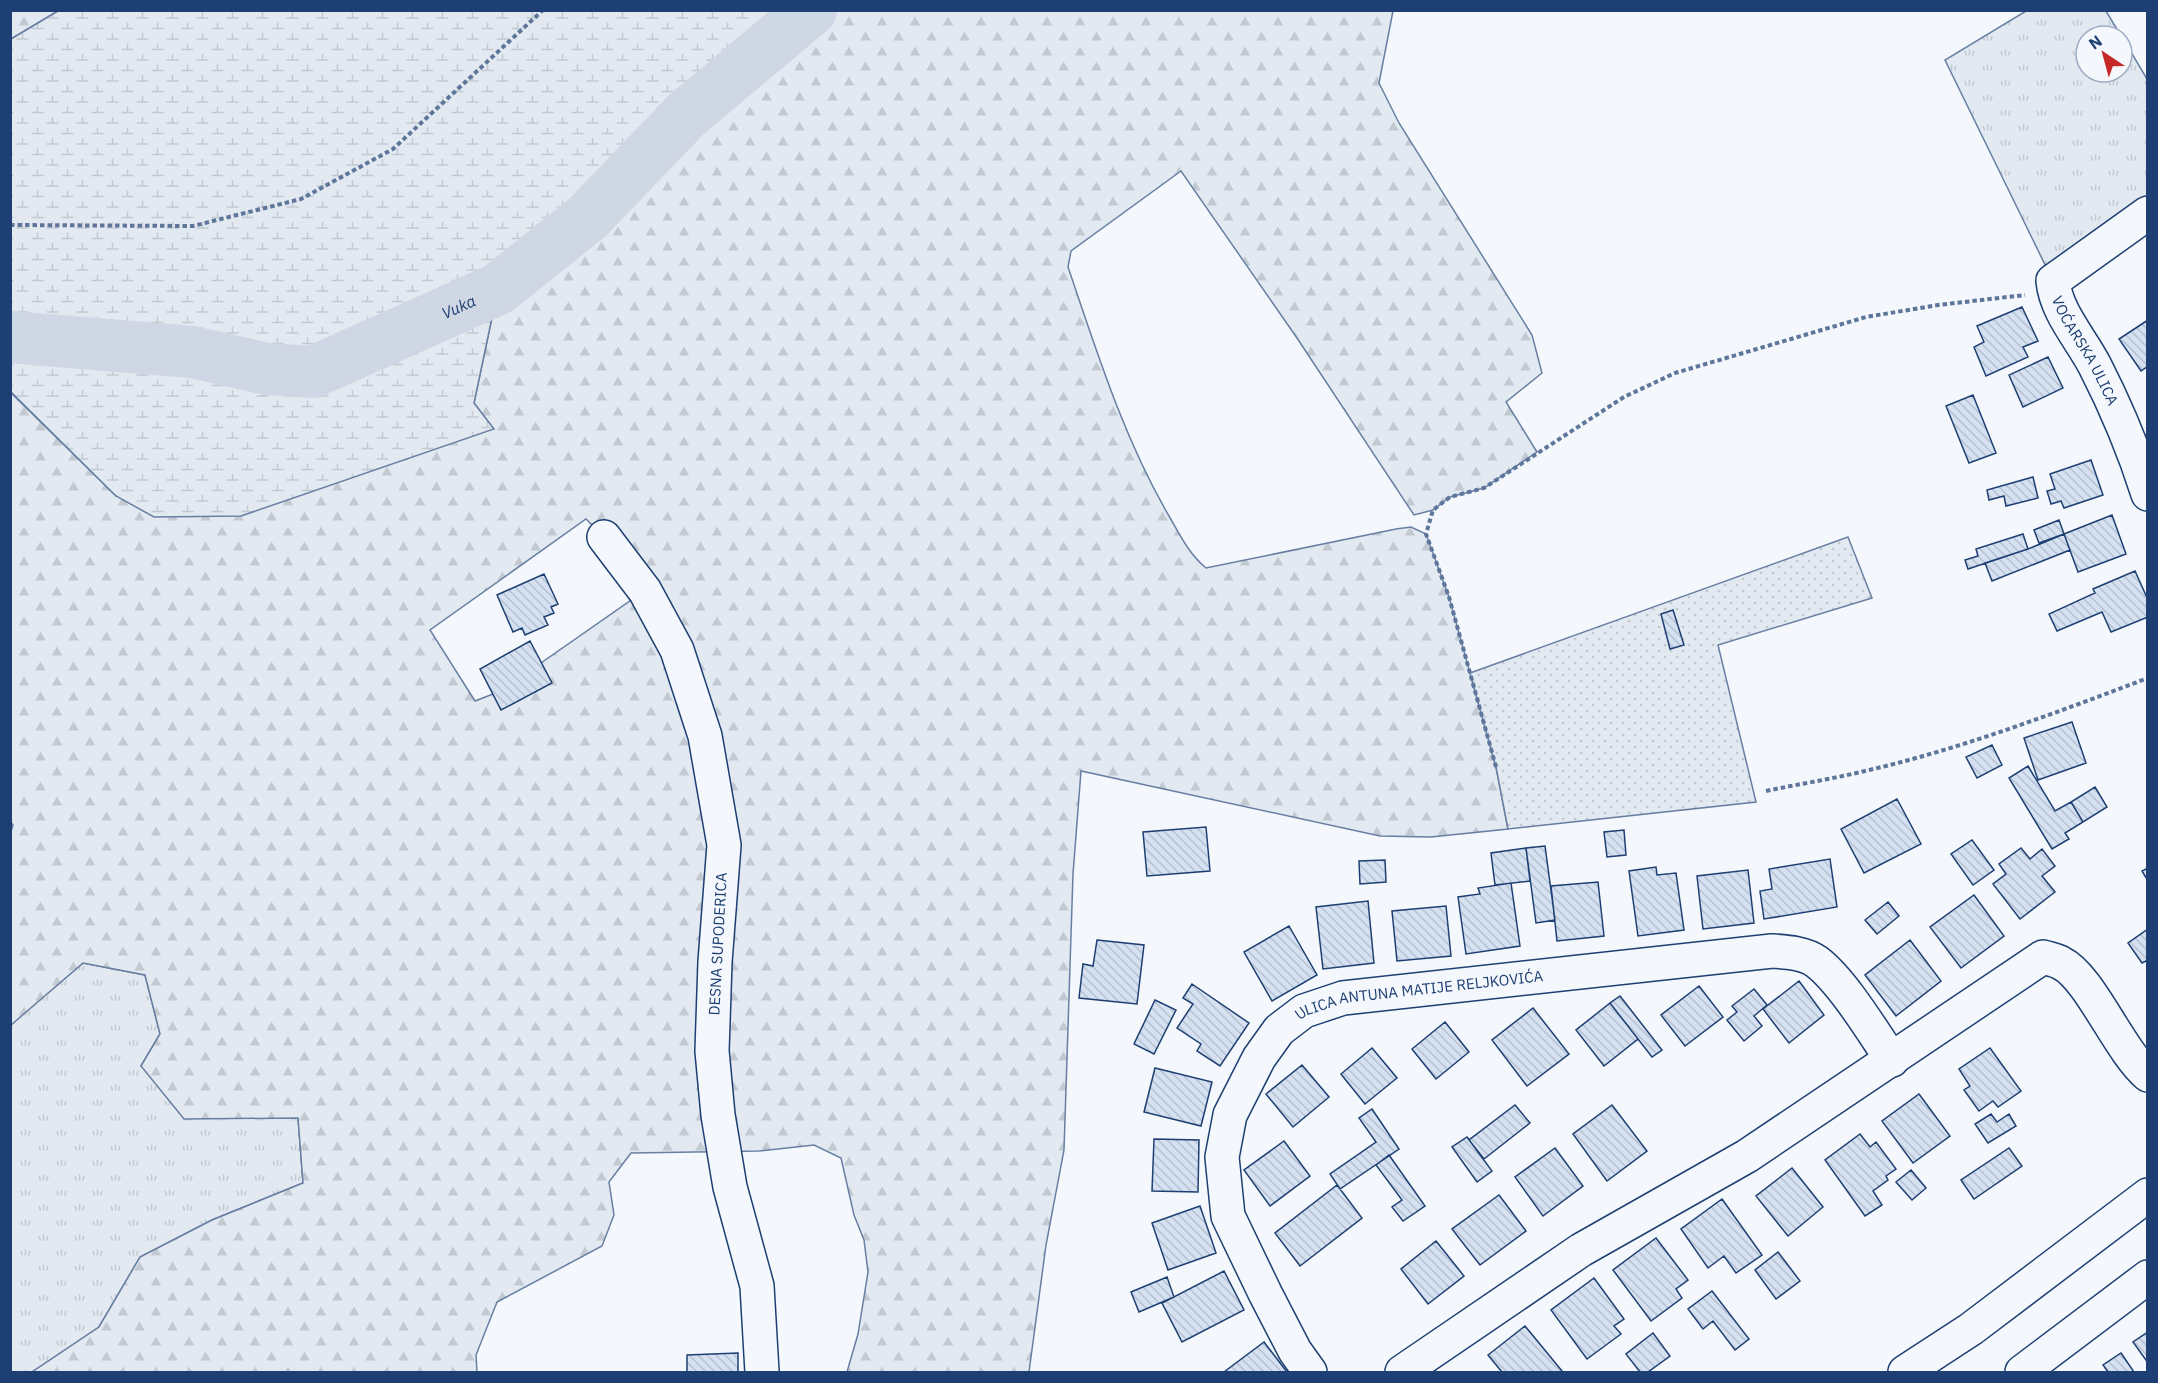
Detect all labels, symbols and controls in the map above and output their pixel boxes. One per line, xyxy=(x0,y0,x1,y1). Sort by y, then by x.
north arrow xyxy=(2074,24,2134,84)
text: N xyxy=(2085,30,2106,53)
water label: Vuka xyxy=(438,290,479,323)
street label: VOĆARSKA ULICA xyxy=(2048,293,2123,409)
street label: DESNA SUPODERICA xyxy=(704,872,731,1016)
street label: ULICA ANTUNA MATIJE RELJKOVIĆA xyxy=(1291,966,1544,1024)

